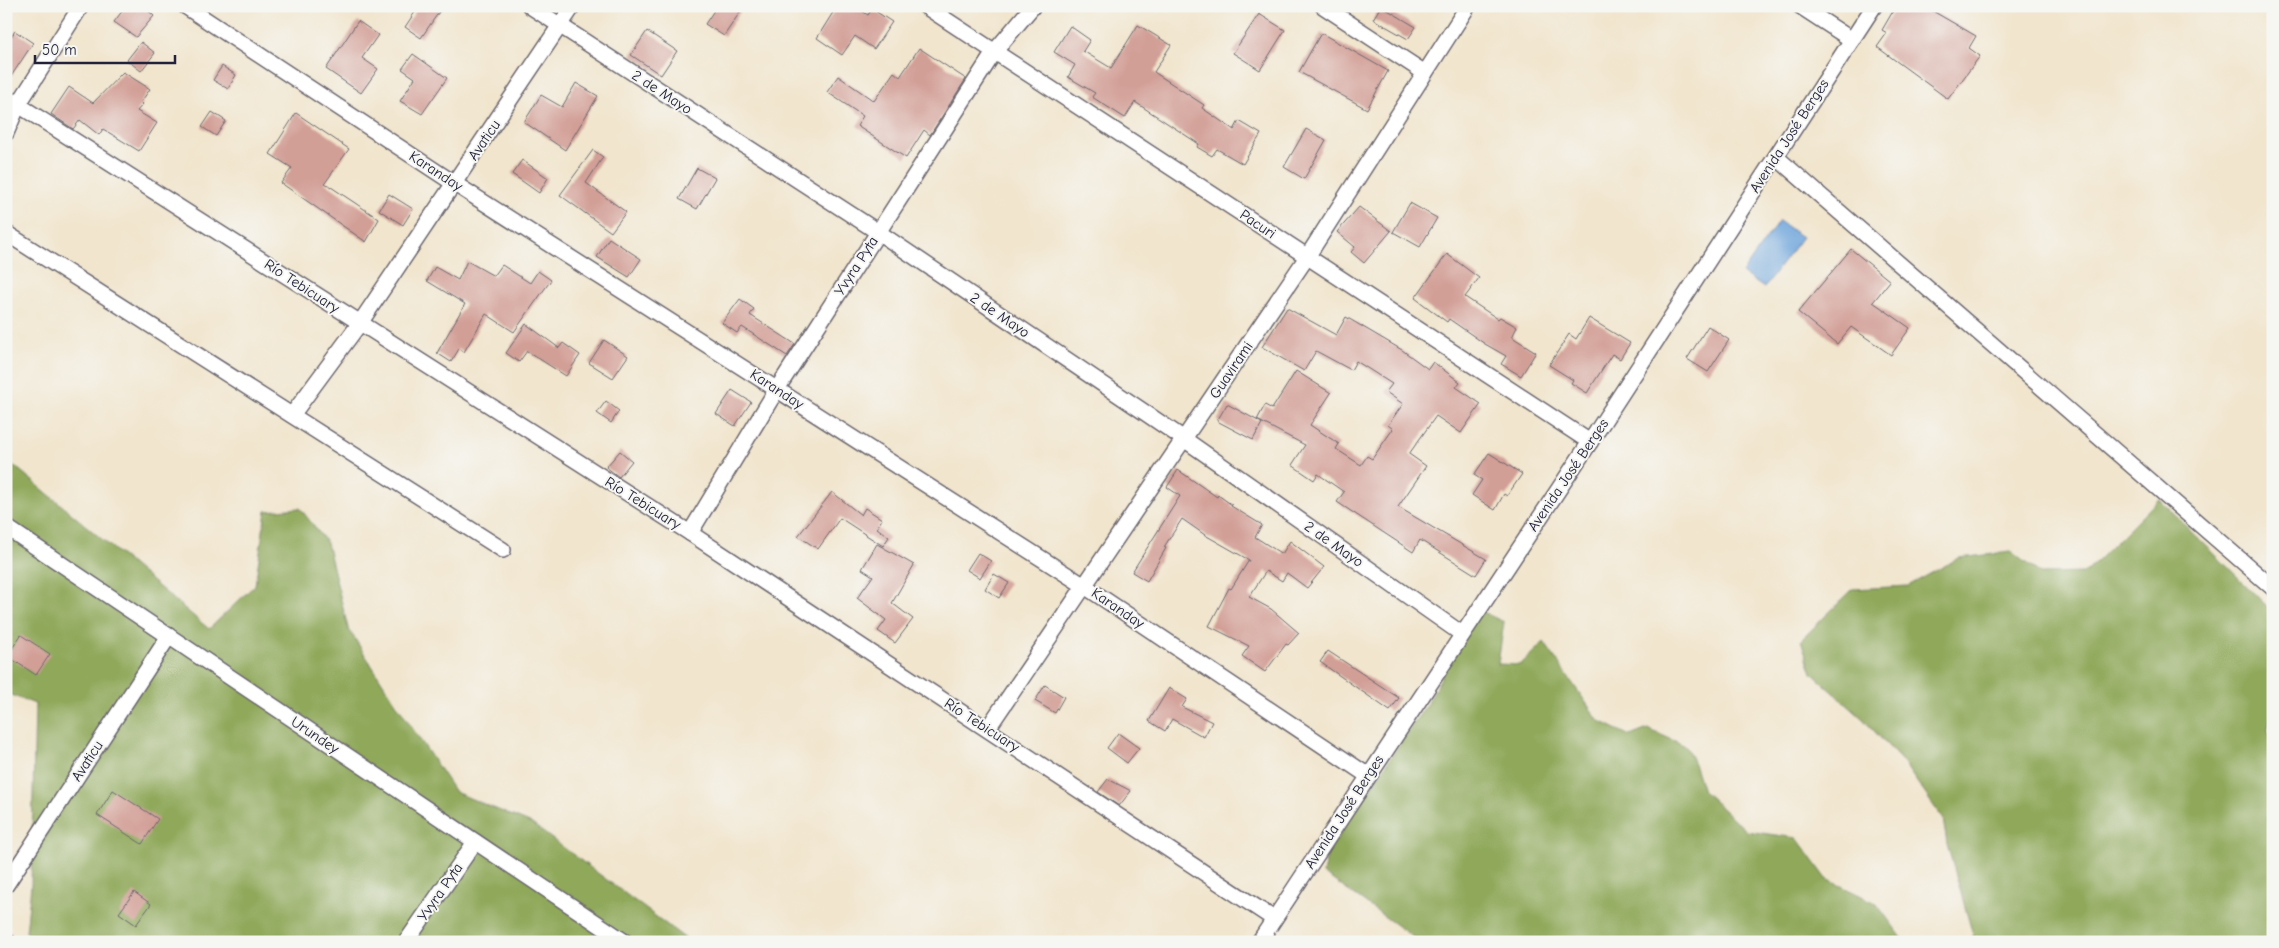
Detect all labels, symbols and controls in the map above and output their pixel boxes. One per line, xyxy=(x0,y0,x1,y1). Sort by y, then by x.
scale bar xyxy=(35,32,175,64)
text: 50 m xyxy=(42,41,77,59)
street label: 2 de Mayo xyxy=(629,66,695,118)
street label: Avenida José Berges xyxy=(1745,76,1833,196)
street label: Avaticu xyxy=(464,116,504,164)
street label: Karanday xyxy=(406,147,466,195)
street label: Pacuri xyxy=(1236,205,1280,243)
street label: Yvyra Pyta xyxy=(830,233,882,299)
street label: Río Tebicuary xyxy=(261,255,343,317)
street label: 2 de Mayo xyxy=(967,289,1033,342)
street label: Guavirami xyxy=(1205,338,1257,402)
street label: Karanday xyxy=(747,365,807,413)
street label: Avenida José Berges xyxy=(1524,415,1612,535)
street label: Río Tebicuary xyxy=(602,473,685,534)
street label: 2 de Mayo xyxy=(1301,517,1367,571)
street label: Karanday xyxy=(1088,584,1148,632)
street label: Río Tebicuary xyxy=(941,694,1023,756)
street label: Urundey xyxy=(287,712,343,758)
street label: Avaticu xyxy=(67,737,107,785)
street label: Avenida José Berges xyxy=(1300,752,1388,872)
street label: Yvyra Pyta xyxy=(413,859,467,925)

